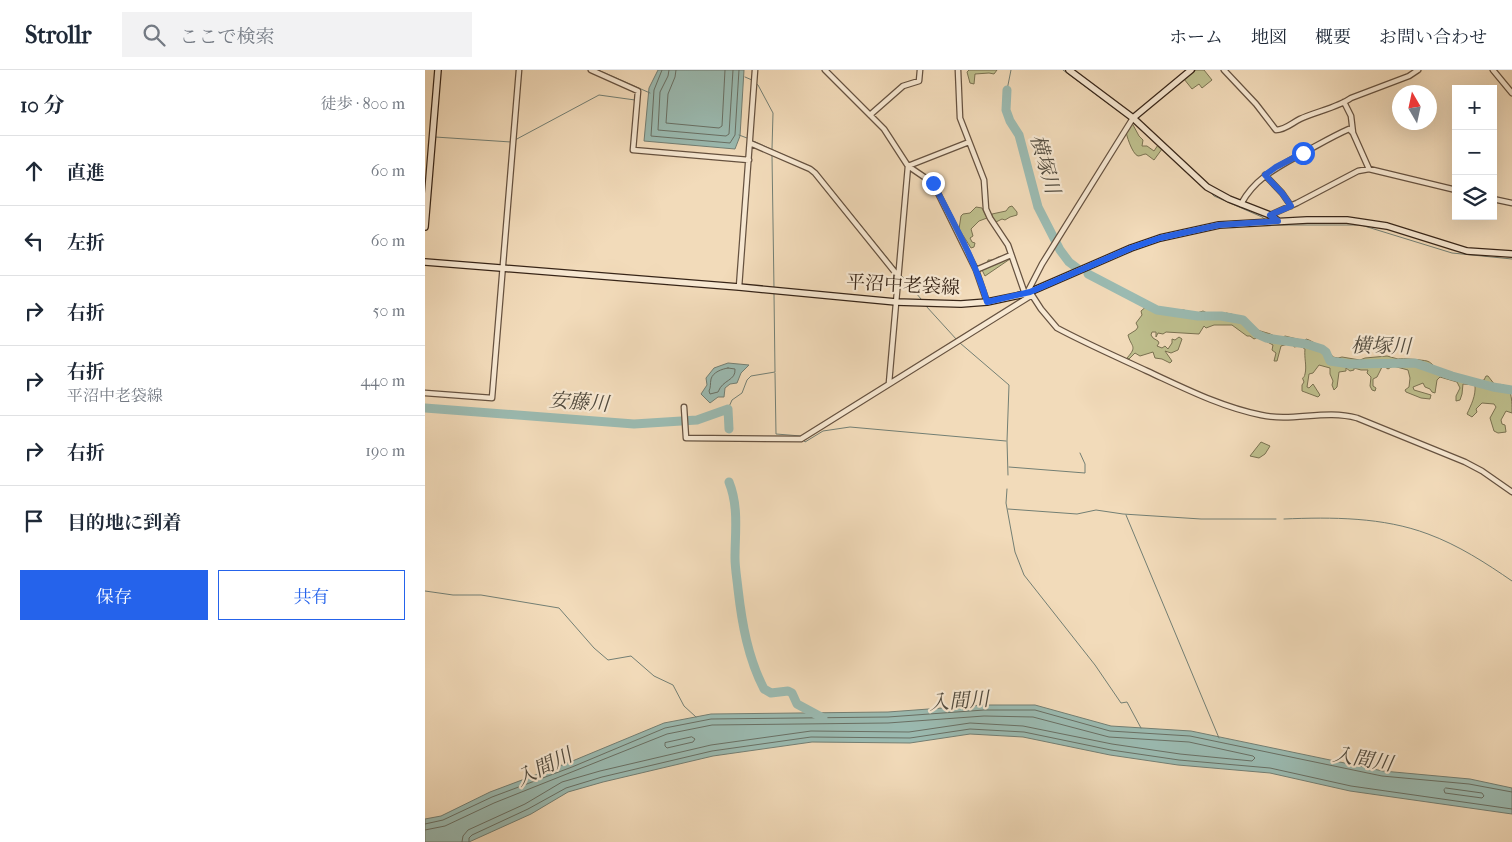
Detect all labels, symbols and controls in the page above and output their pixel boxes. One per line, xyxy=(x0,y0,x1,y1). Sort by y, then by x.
search box xyxy=(122,12,472,57)
text: Strollr xyxy=(25,21,92,49)
icon: search xyxy=(140,21,168,49)
text: ここで検索 xyxy=(180,26,275,48)
text: ホーム xyxy=(1169,27,1223,48)
text: 地図 xyxy=(1251,27,1287,48)
text: 概要 xyxy=(1315,27,1351,48)
text: お問い合わせ xyxy=(1379,27,1487,48)
north arrow xyxy=(1392,85,1437,130)
map controls xyxy=(1452,85,1497,220)
button: + xyxy=(1452,85,1497,130)
text: 10 分 xyxy=(20,93,64,117)
text: 徒歩 · 800 m xyxy=(320,94,405,113)
button: − xyxy=(1452,130,1497,175)
water label: 横塚川 xyxy=(1026,132,1065,198)
route start xyxy=(1292,142,1315,165)
icon: ahead xyxy=(20,157,48,185)
text: 60 m xyxy=(371,161,405,180)
text: 直進 xyxy=(67,162,105,184)
route end xyxy=(922,172,945,195)
button: layers xyxy=(1452,175,1497,220)
icon: left xyxy=(20,227,48,255)
text: 60 m xyxy=(371,231,405,250)
text: 左折 xyxy=(67,232,105,254)
street label: 平沼中老袋線 xyxy=(845,271,961,299)
icon: right xyxy=(20,297,48,325)
text: 50 m xyxy=(373,301,405,320)
text: 右折 xyxy=(67,302,105,324)
water label: 横塚川 xyxy=(1351,334,1413,358)
text: 右折 xyxy=(67,361,105,383)
icon: right xyxy=(20,367,48,395)
text: 440 m xyxy=(360,371,405,390)
text: 平沼中老袋線 xyxy=(67,386,163,405)
water label: 安藤川 xyxy=(548,388,612,416)
icon: right xyxy=(20,437,48,465)
text: 190 m xyxy=(365,441,405,460)
text: 右折 xyxy=(67,442,105,464)
icon: arrive xyxy=(20,507,48,535)
text: 目的地に到着 xyxy=(67,512,181,534)
button: 保存 xyxy=(20,570,208,620)
button: 共有 xyxy=(218,570,405,620)
water label: 入間川 xyxy=(928,687,992,715)
water label: 入間川 xyxy=(1331,742,1397,776)
water label: 入間川 xyxy=(512,743,578,790)

